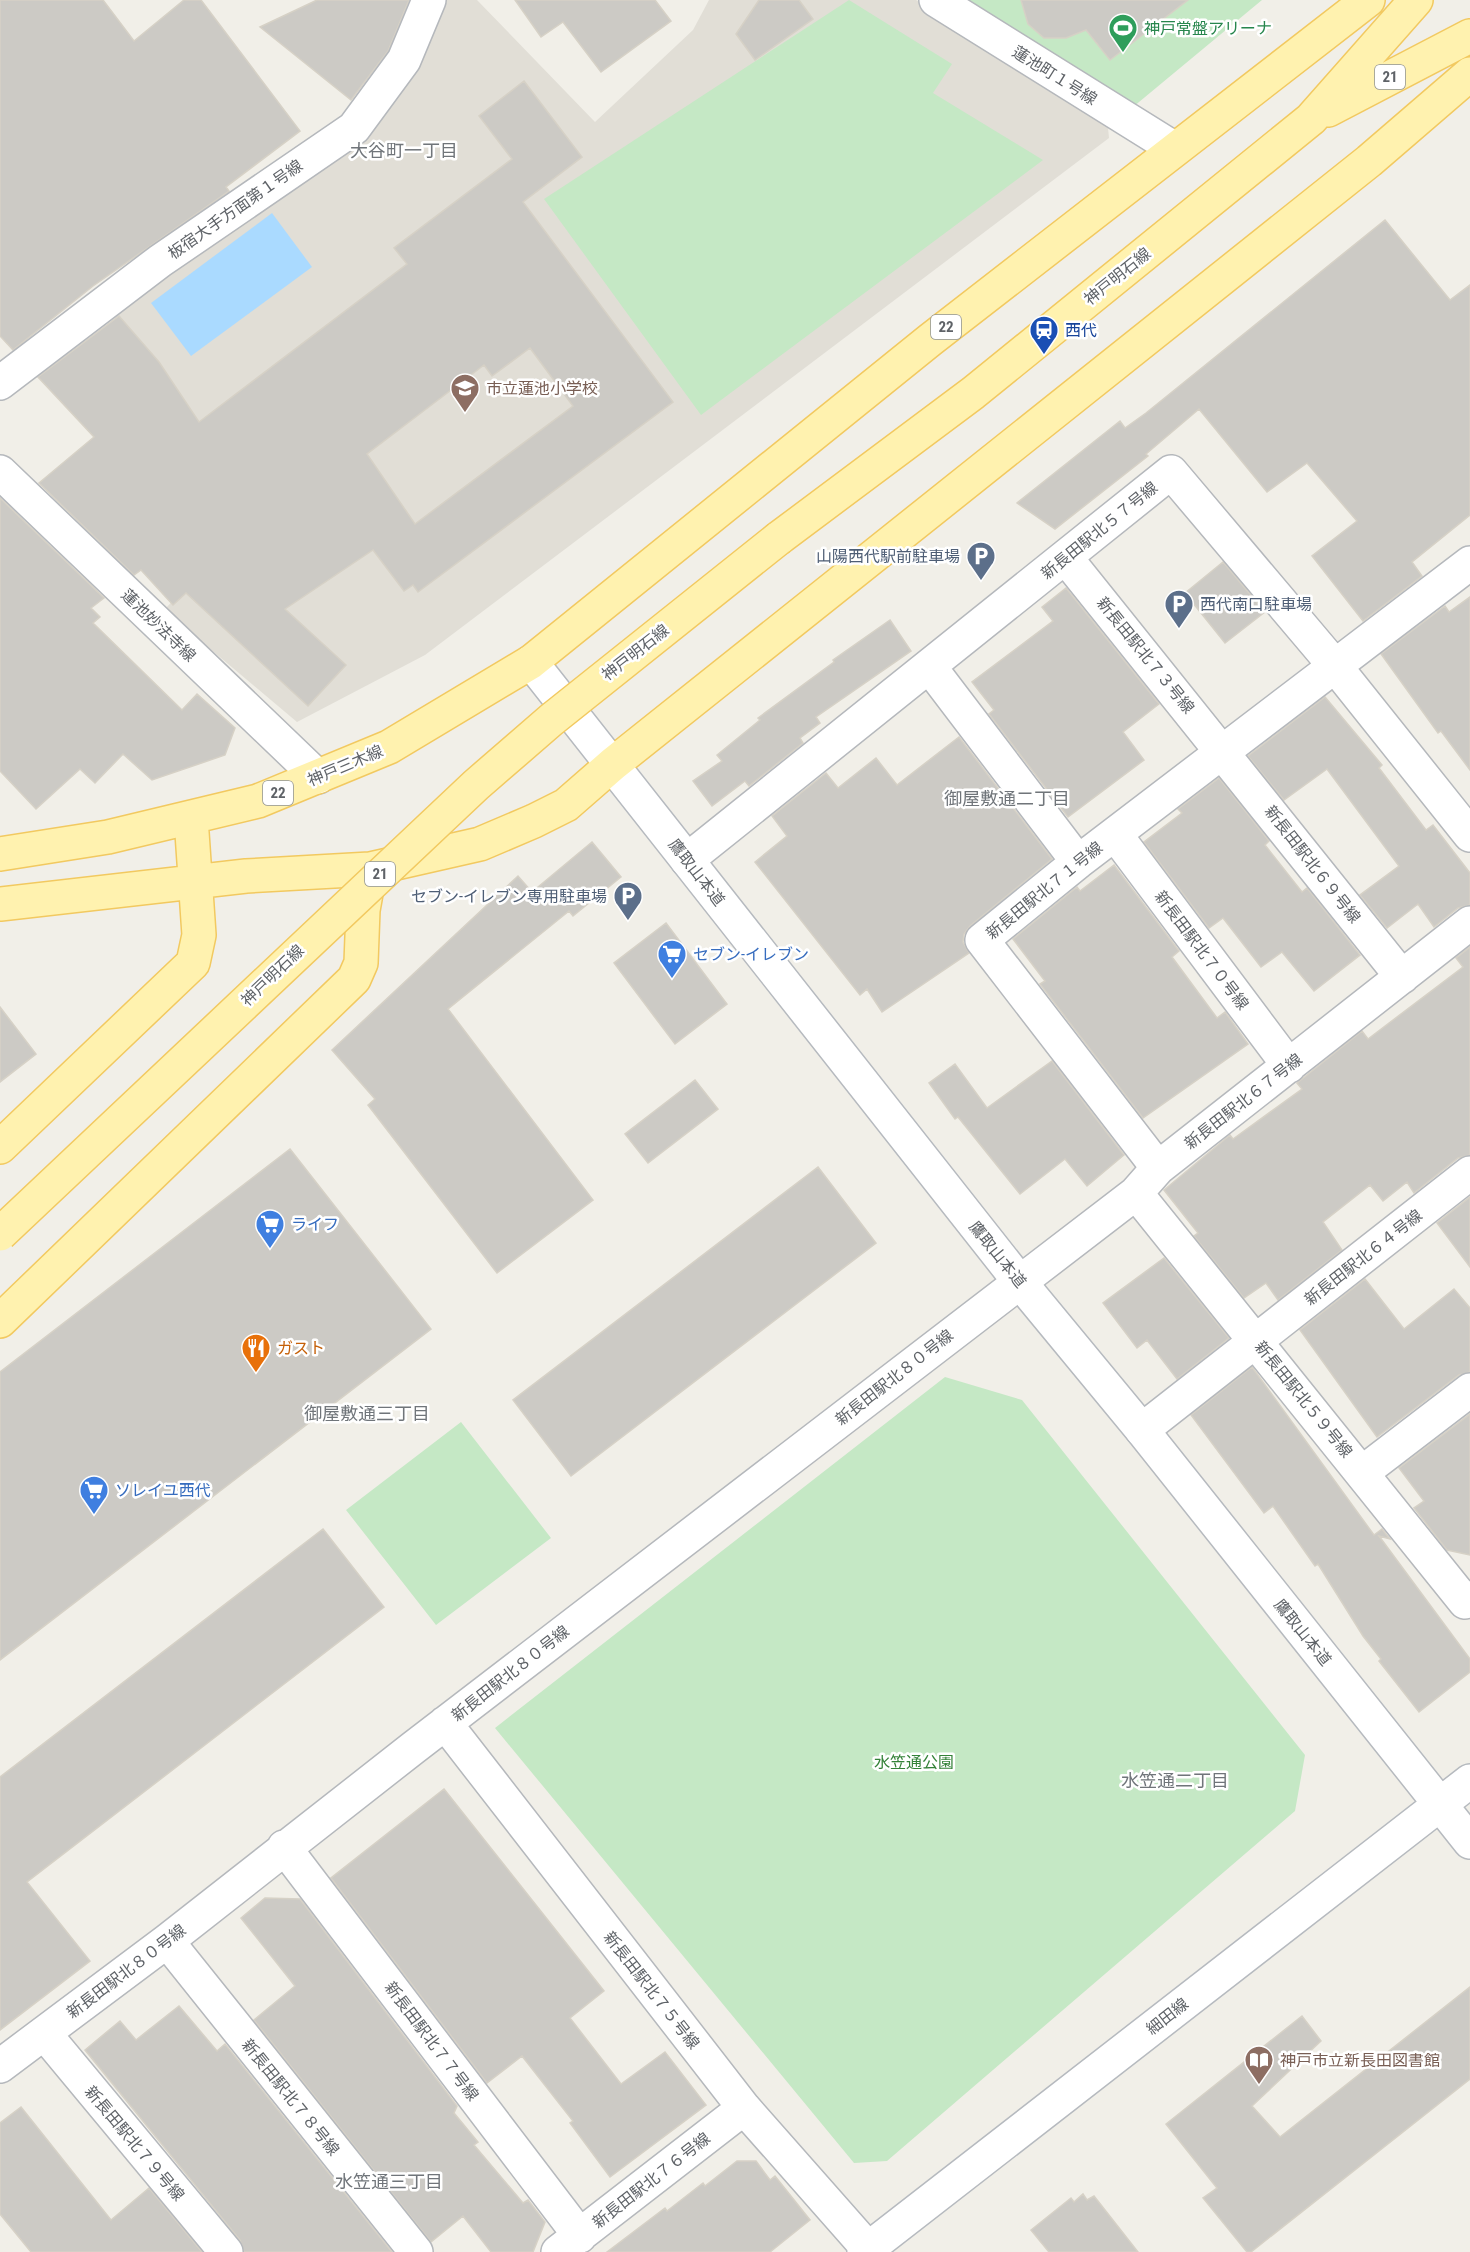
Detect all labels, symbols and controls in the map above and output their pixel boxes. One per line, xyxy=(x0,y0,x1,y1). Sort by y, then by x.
sports icon: 神戸常盤アリーナ xyxy=(1107,12,1139,54)
place label: 神戸常盤アリーナ xyxy=(1144,19,1272,38)
street label: 蓮池町１号線 xyxy=(1009,42,1100,109)
road number: 21 xyxy=(1375,65,1405,89)
district label: 大谷町一丁目 xyxy=(350,140,458,161)
street label: 板宿大手方面第１号線 xyxy=(164,156,306,263)
street label: 神戸明石線 xyxy=(1080,244,1154,309)
station icon: 西代 xyxy=(1028,314,1060,356)
road number: 22 xyxy=(931,315,961,339)
place label: 西代 xyxy=(1065,321,1097,340)
school or university icon: 市立蓮池小学校 xyxy=(449,372,481,414)
place label: 市立蓮池小学校 xyxy=(486,379,598,398)
street label: 新長田駅北５７号線 xyxy=(1037,478,1161,583)
parking icon: 山陽西代駅前駐車場 xyxy=(965,540,997,582)
place label: 山陽西代駅前駐車場 xyxy=(816,547,960,566)
street label: 蓮池妙法寺線 xyxy=(118,585,200,666)
parking icon: 西代南口駐車場 xyxy=(1163,588,1195,630)
street label: 新長田駅北７３号線 xyxy=(1093,593,1198,717)
place label: 西代南口駐車場 xyxy=(1200,595,1312,614)
street label: 神戸明石線 xyxy=(598,620,673,685)
street label: 神戸三木線 xyxy=(305,741,386,790)
road number: 22 xyxy=(263,781,293,805)
district label: 御屋敷通二丁目 xyxy=(944,788,1070,809)
street label: 新長田駅北６９号線 xyxy=(1261,802,1364,927)
street label: 鷹取山本道 xyxy=(664,835,729,910)
street label: 新長田駅北７１号線 xyxy=(982,838,1106,943)
road number: 21 xyxy=(365,862,395,886)
parking icon: セブン-イレブン専用駐車場 xyxy=(612,880,644,922)
place label: セブン-イレブン専用駐車場 xyxy=(411,887,607,906)
street label: 新長田駅北７０号線 xyxy=(1151,887,1253,1014)
supermarket icon: セブン-イレブン xyxy=(656,938,688,980)
street label: 神戸明石線 xyxy=(237,941,308,1010)
place label: セブン-イレブン xyxy=(693,945,809,964)
street label: 新長田駅北６７号線 xyxy=(1181,1050,1306,1153)
street label: 新長田駅北６４号線 xyxy=(1301,1206,1426,1309)
supermarket icon: ライフ xyxy=(254,1208,286,1250)
place label: ライフ xyxy=(291,1215,339,1234)
street label: 鷹取山本道 xyxy=(965,1217,1030,1291)
street label: 新長田駅北８０号線 xyxy=(832,1326,957,1429)
restaurant icon: ガスト xyxy=(240,1332,272,1374)
street label: 新長田駅北５９号線 xyxy=(1251,1337,1356,1461)
place label: ガスト xyxy=(277,1339,325,1358)
district label: 御屋敷通三丁目 xyxy=(304,1403,430,1424)
supermarket icon: ソレイユ西代 xyxy=(78,1474,110,1516)
place label: ソレイユ西代 xyxy=(115,1481,211,1500)
street label: 鷹取山本道 xyxy=(1270,1595,1335,1669)
street label: 新長田駅北８０号線 xyxy=(448,1622,573,1725)
park label: 水笠通公園 xyxy=(874,1753,954,1772)
district label: 水笠通二丁目 xyxy=(1121,1770,1229,1791)
street label: 新長田駅北８０号線 xyxy=(63,1920,190,2022)
street label: 新長田駅北７５号線 xyxy=(600,1928,703,2053)
street label: 新長田駅北７７号線 xyxy=(381,1978,483,2105)
street label: 細田線 xyxy=(1143,1994,1192,2039)
street label: 新長田駅北７８号線 xyxy=(238,2035,343,2159)
library icon: 神戸市立新長田図書館 xyxy=(1243,2044,1275,2086)
place label: 神戸市立新長田図書館 xyxy=(1280,2051,1440,2070)
street label: 新長田駅北７９号線 xyxy=(81,2082,188,2205)
street label: 新長田駅北７６号線 xyxy=(589,2129,714,2232)
district label: 水笠通三丁目 xyxy=(335,2171,443,2192)

